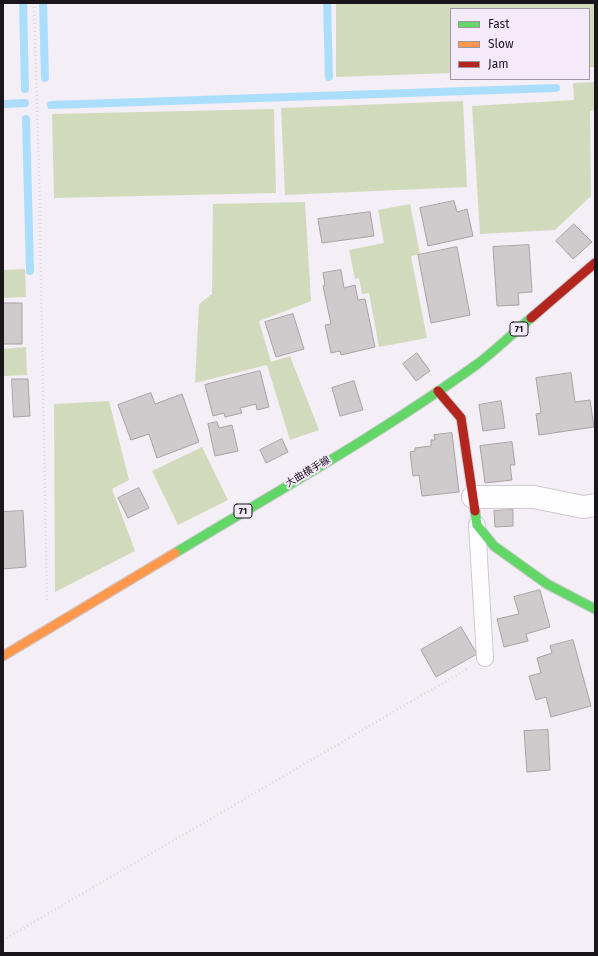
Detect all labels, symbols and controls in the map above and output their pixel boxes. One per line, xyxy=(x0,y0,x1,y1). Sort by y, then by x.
legend xyxy=(450,8,590,80)
text: Fast xyxy=(488,17,510,31)
text: Slow xyxy=(488,37,514,51)
text: Jam xyxy=(488,57,508,71)
road number: 71 xyxy=(510,322,528,336)
street label: 大曲横手線 xyxy=(283,454,333,490)
road number: 71 xyxy=(234,504,252,518)

